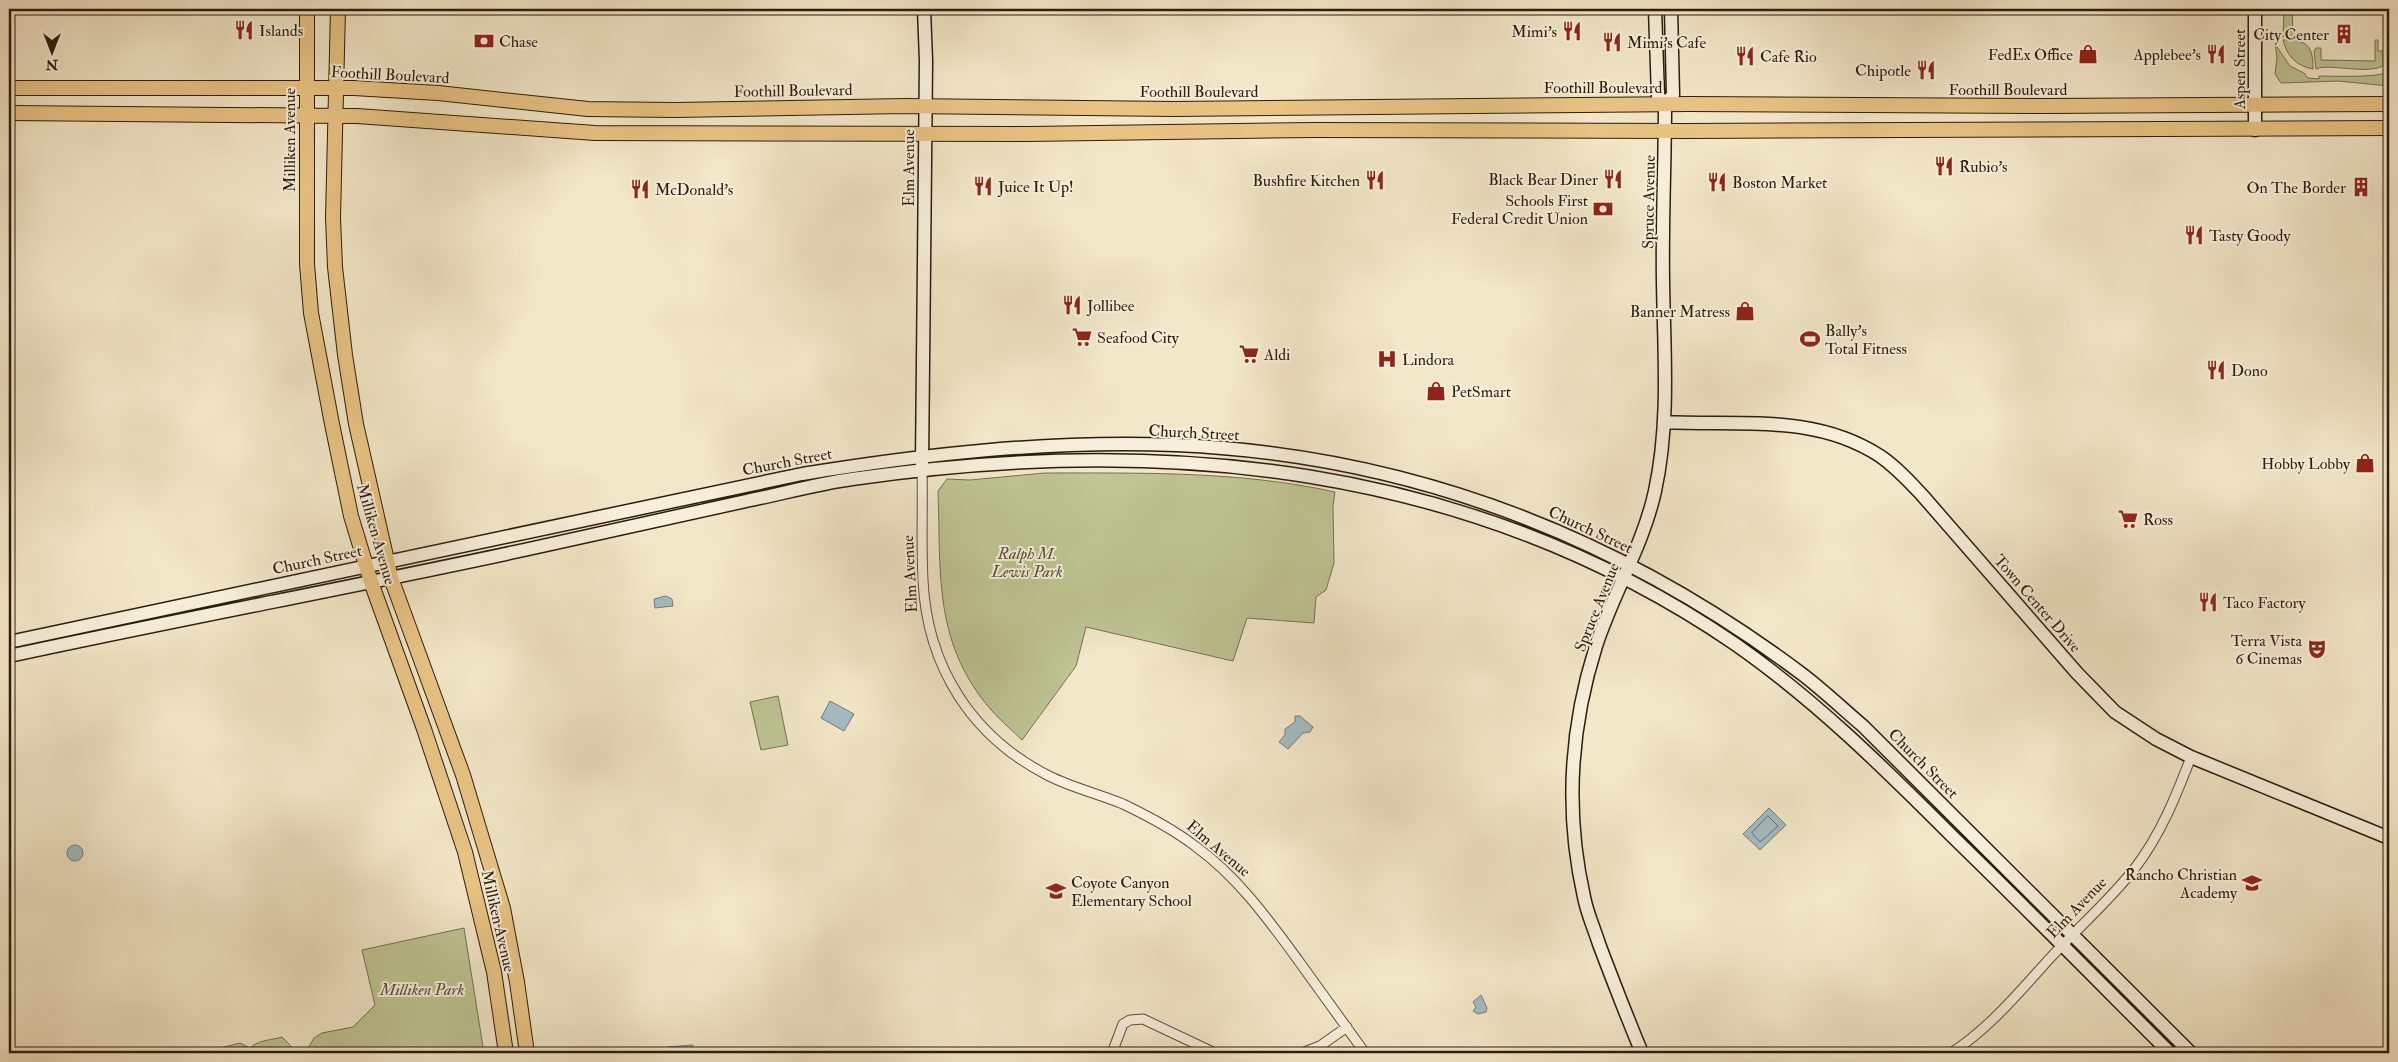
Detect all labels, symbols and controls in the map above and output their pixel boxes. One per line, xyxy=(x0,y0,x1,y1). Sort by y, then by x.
restaurant icon: Islands xyxy=(233,19,255,41)
restaurant icon: Mimi's xyxy=(1561,20,1583,42)
place label: Islands xyxy=(259,21,303,41)
place label: Mimi's xyxy=(1511,22,1557,42)
building icon: City Center xyxy=(2333,23,2355,45)
place label: City Center xyxy=(2253,25,2329,45)
north arrow xyxy=(28,28,78,78)
street label: Aspen Street xyxy=(2230,29,2251,110)
bank icon: Chase xyxy=(473,30,495,52)
restaurant icon: Mimi's Cafe xyxy=(1601,31,1623,53)
place label: Chase xyxy=(499,32,538,52)
place label: Mimi's Cafe xyxy=(1627,33,1706,53)
shop icon: FedEx Office xyxy=(2077,43,2099,65)
restaurant icon: Applebee's xyxy=(2205,43,2227,65)
restaurant icon: Cafe Rio xyxy=(1734,45,1756,67)
place label: FedEx Office xyxy=(1988,45,2073,65)
place label: Applebee's xyxy=(2133,45,2201,66)
place label: Cafe Rio xyxy=(1760,47,1817,67)
text: N xyxy=(45,56,59,73)
restaurant icon: Chipotle xyxy=(1915,59,1937,81)
place label: Chipotle xyxy=(1855,61,1911,82)
street label: Foothill Boulevard xyxy=(330,62,450,88)
street label: Foothill Boulevard xyxy=(1544,78,1663,98)
street label: Foothill Boulevard xyxy=(733,80,853,102)
street label: Foothill Boulevard xyxy=(1949,80,2068,100)
street label: Foothill Boulevard xyxy=(1140,82,1259,102)
street label: Milliken Avenue xyxy=(280,88,300,192)
street label: Elm Avenue xyxy=(899,129,919,207)
street label: Spruce Avenue xyxy=(1638,155,1661,249)
restaurant icon: Rubio's xyxy=(1933,155,1955,177)
place label: Rubio's xyxy=(1959,157,2007,177)
restaurant icon: Black Bear Diner xyxy=(1602,168,1624,190)
restaurant icon: Bushfire Kitchen xyxy=(1364,169,1386,191)
place label: Black Bear Diner xyxy=(1488,170,1598,190)
place label: Bushfire Kitchen xyxy=(1252,171,1360,191)
restaurant icon: Boston Market xyxy=(1706,171,1728,193)
place label: Boston Market xyxy=(1732,173,1827,193)
restaurant icon: Juice It Up! xyxy=(972,175,994,197)
building icon: On The Border xyxy=(2350,176,2372,198)
place label: Juice It Up! xyxy=(997,177,1074,198)
restaurant icon: McDonald's xyxy=(629,178,651,200)
place label: On The Border xyxy=(2246,178,2346,198)
place label: McDonald's xyxy=(655,180,733,200)
place label: Schools First Federal Credit Union xyxy=(1451,191,1588,229)
bank icon: Schools First Federal Credit Union xyxy=(1592,198,1614,220)
restaurant icon: Tasty Goody xyxy=(2183,224,2205,246)
place label: Tasty Goody xyxy=(2209,226,2291,246)
restaurant icon: Jollibee xyxy=(1061,294,1083,316)
place label: Jollibee xyxy=(1086,296,1135,317)
shop icon: Banner Matress xyxy=(1734,300,1756,322)
place label: Banner Matress xyxy=(1630,302,1730,322)
place label: Bally's Total Fitness xyxy=(1825,321,1907,359)
supermarket icon: Seafood City xyxy=(1071,326,1093,348)
place label: Seafood City xyxy=(1097,328,1180,348)
sports icon: Bally's Total Fitness xyxy=(1799,328,1821,350)
supermarket icon: Aldi xyxy=(1238,343,1260,365)
place label: Aldi xyxy=(1263,345,1290,365)
hospital icon: Lindora xyxy=(1376,348,1398,370)
place label: Lindora xyxy=(1402,350,1455,370)
restaurant icon: Dono xyxy=(2205,359,2227,381)
place label: Dono xyxy=(2231,361,2268,381)
shop icon: PetSmart xyxy=(1425,380,1447,402)
place label: PetSmart xyxy=(1451,382,1511,402)
street label: Church Street xyxy=(1148,421,1240,445)
street label: Church Street xyxy=(741,443,834,480)
shop icon: Hobby Lobby xyxy=(2354,452,2376,474)
place label: Hobby Lobby xyxy=(2261,454,2351,474)
street label: Milliken Avenue xyxy=(352,481,400,587)
street label: Church Street xyxy=(1545,502,1636,558)
supermarket icon: Ross xyxy=(2117,508,2139,530)
place label: Ross xyxy=(2143,510,2173,530)
street label: Elm Avenue xyxy=(898,534,922,613)
street label: Church Street xyxy=(271,541,364,579)
park label: Ralph M. Lewis Park xyxy=(990,544,1063,582)
street label: Town Center Drive xyxy=(1989,551,2085,657)
street label: Spruce Avenue xyxy=(1570,560,1625,655)
restaurant icon: Taco Factory xyxy=(2197,591,2219,613)
place label: Taco Factory xyxy=(2223,593,2307,613)
place label: Terra Vista 6 Cinemas xyxy=(2231,631,2302,669)
theatre icon: Terra Vista 6 Cinemas xyxy=(2306,638,2328,660)
street label: Church Street xyxy=(1884,724,1963,803)
street label: Elm Avenue xyxy=(1182,816,1255,882)
place label: Rancho Christian Academy xyxy=(2125,865,2238,903)
street label: Milliken Avenue xyxy=(477,868,520,975)
school or university icon: Rancho Christian Academy xyxy=(2241,872,2263,894)
place label: Coyote Canyon Elementary School xyxy=(1071,873,1192,911)
street label: Elm Avenue xyxy=(2043,873,2111,943)
school or university icon: Coyote Canyon Elementary School xyxy=(1045,880,1067,902)
park label: Milliken Park xyxy=(379,980,464,1000)

